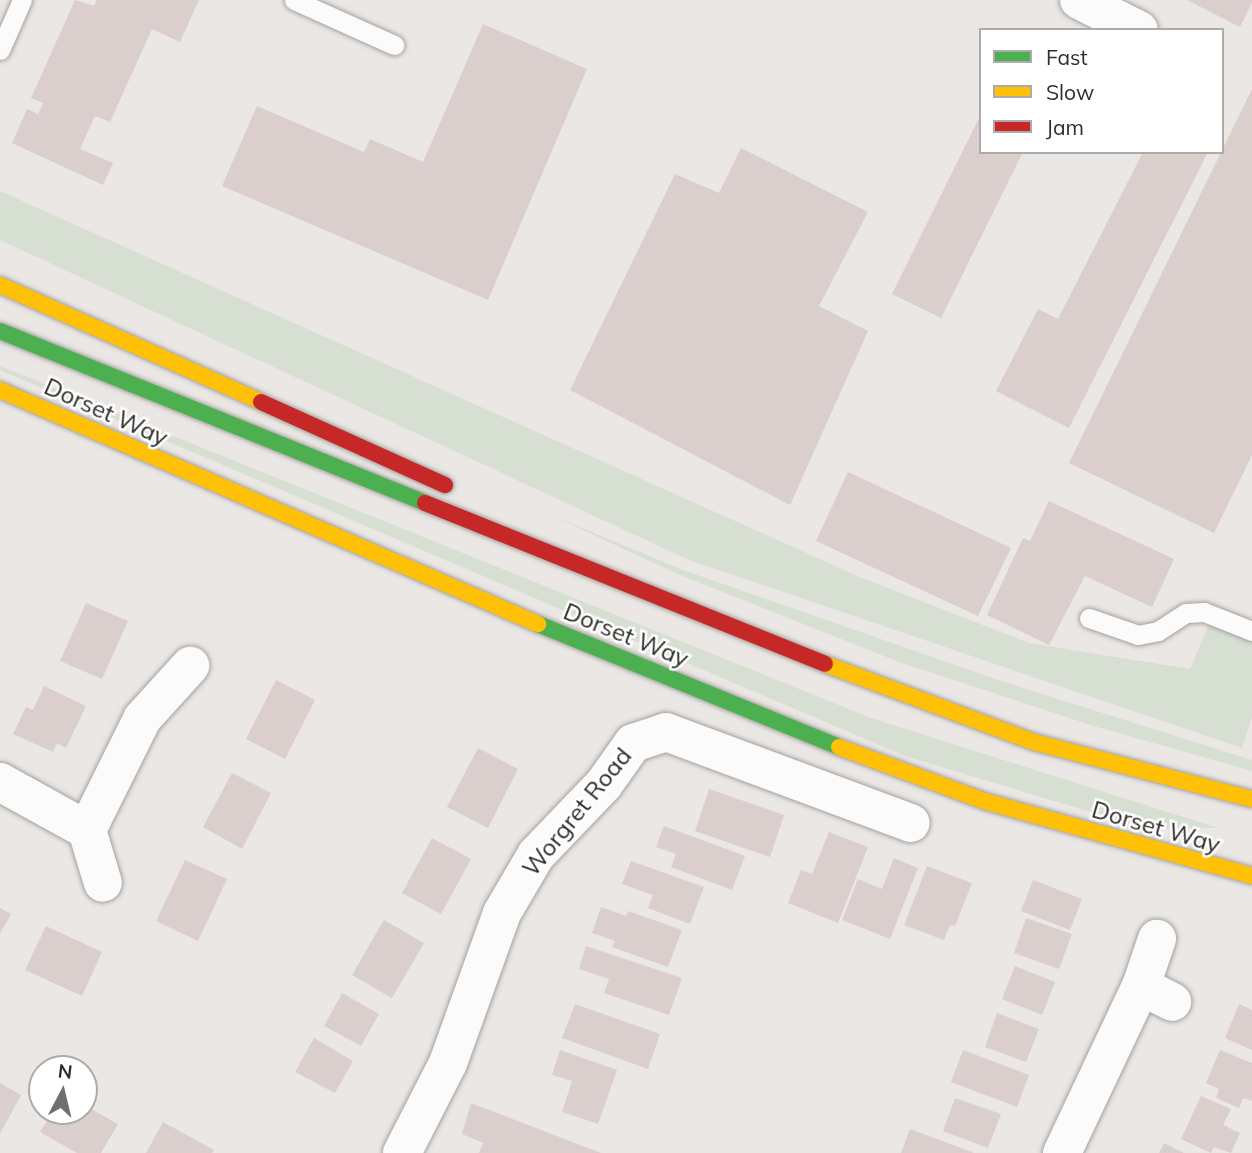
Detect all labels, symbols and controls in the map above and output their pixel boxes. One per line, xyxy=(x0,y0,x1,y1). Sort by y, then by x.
legend xyxy=(979,28,1224,154)
text: Fast xyxy=(1046,44,1088,70)
text: Slow xyxy=(1046,79,1094,105)
text: Jam xyxy=(1046,114,1084,140)
street label: Dorset Way xyxy=(40,372,172,452)
street label: Dorset Way xyxy=(559,597,693,673)
street label: Worgret Road xyxy=(516,742,638,882)
street label: Dorset Way xyxy=(1089,795,1223,859)
north arrow xyxy=(28,1055,98,1125)
text: N xyxy=(57,1058,74,1084)

